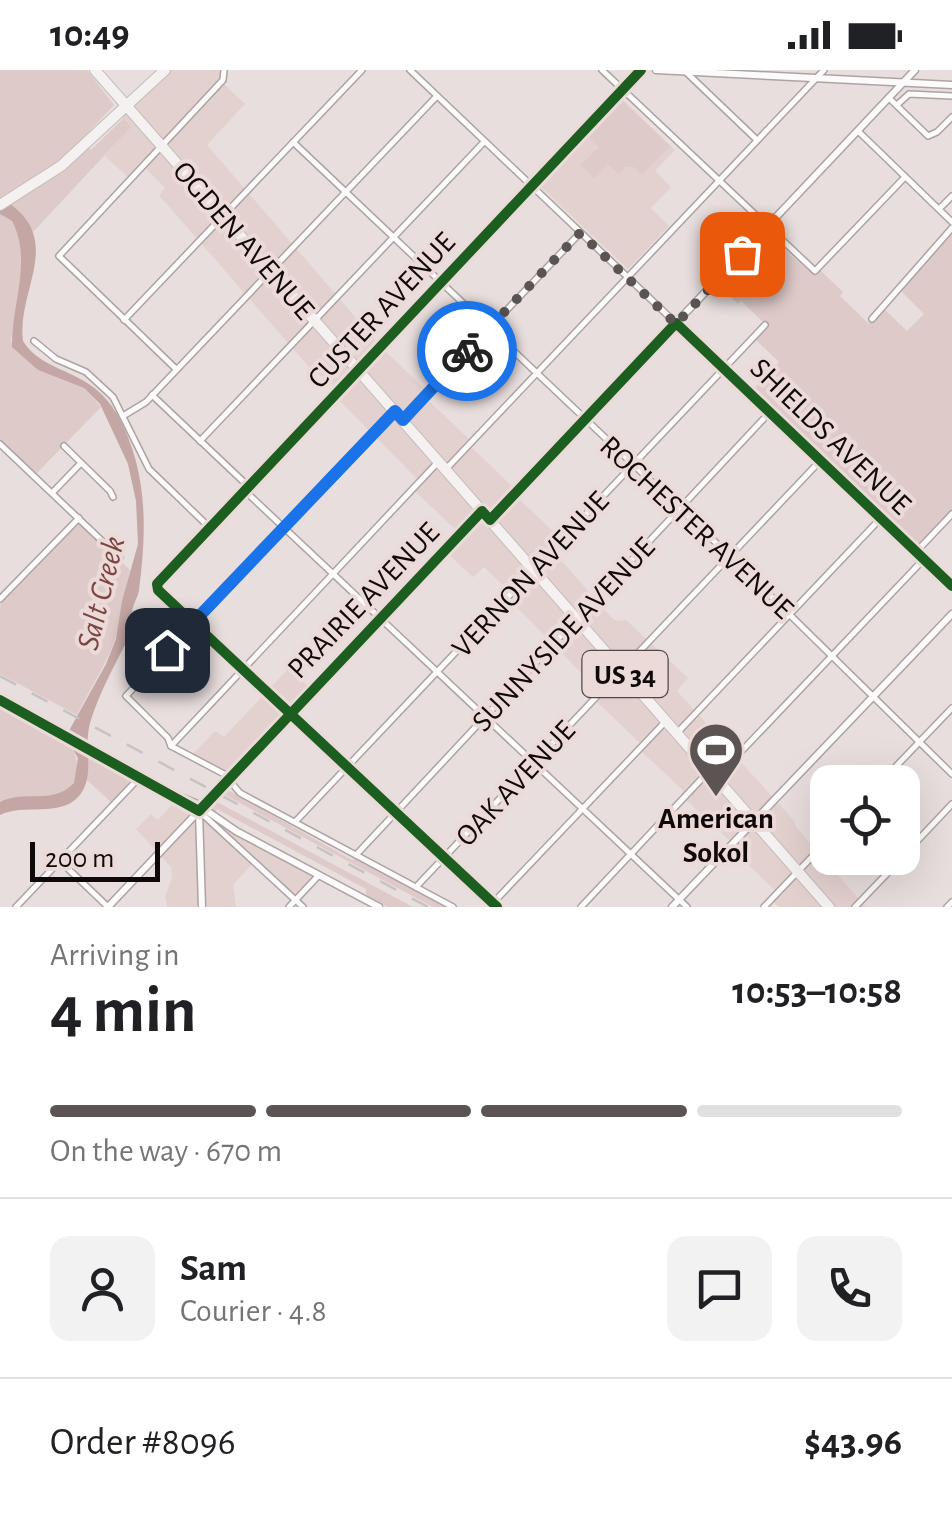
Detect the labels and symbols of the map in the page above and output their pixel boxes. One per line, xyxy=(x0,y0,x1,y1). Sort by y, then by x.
street label: OGDEN AVENUE xyxy=(167,156,320,325)
pin xyxy=(700,212,785,297)
street label: CUSTER AVENUE xyxy=(302,227,461,394)
courier xyxy=(417,301,517,401)
street label: SHIELDS AVENUE xyxy=(744,353,916,520)
street label: ROCHESTER AVENUE xyxy=(594,431,799,625)
street label: VERNON AVENUE xyxy=(447,486,615,663)
street label: PRAIRIE AVENUE xyxy=(282,517,445,684)
street label: SUNNYSIDE AVENUE xyxy=(467,532,661,737)
water label: Salt Creek xyxy=(71,533,130,653)
pin xyxy=(125,608,210,693)
road number: US 34 xyxy=(582,651,668,697)
street label: OAK AVENUE xyxy=(450,715,581,852)
sports icon: American Sokol xyxy=(686,720,746,799)
place label: American Sokol xyxy=(658,804,774,868)
scale bar xyxy=(30,837,160,881)

